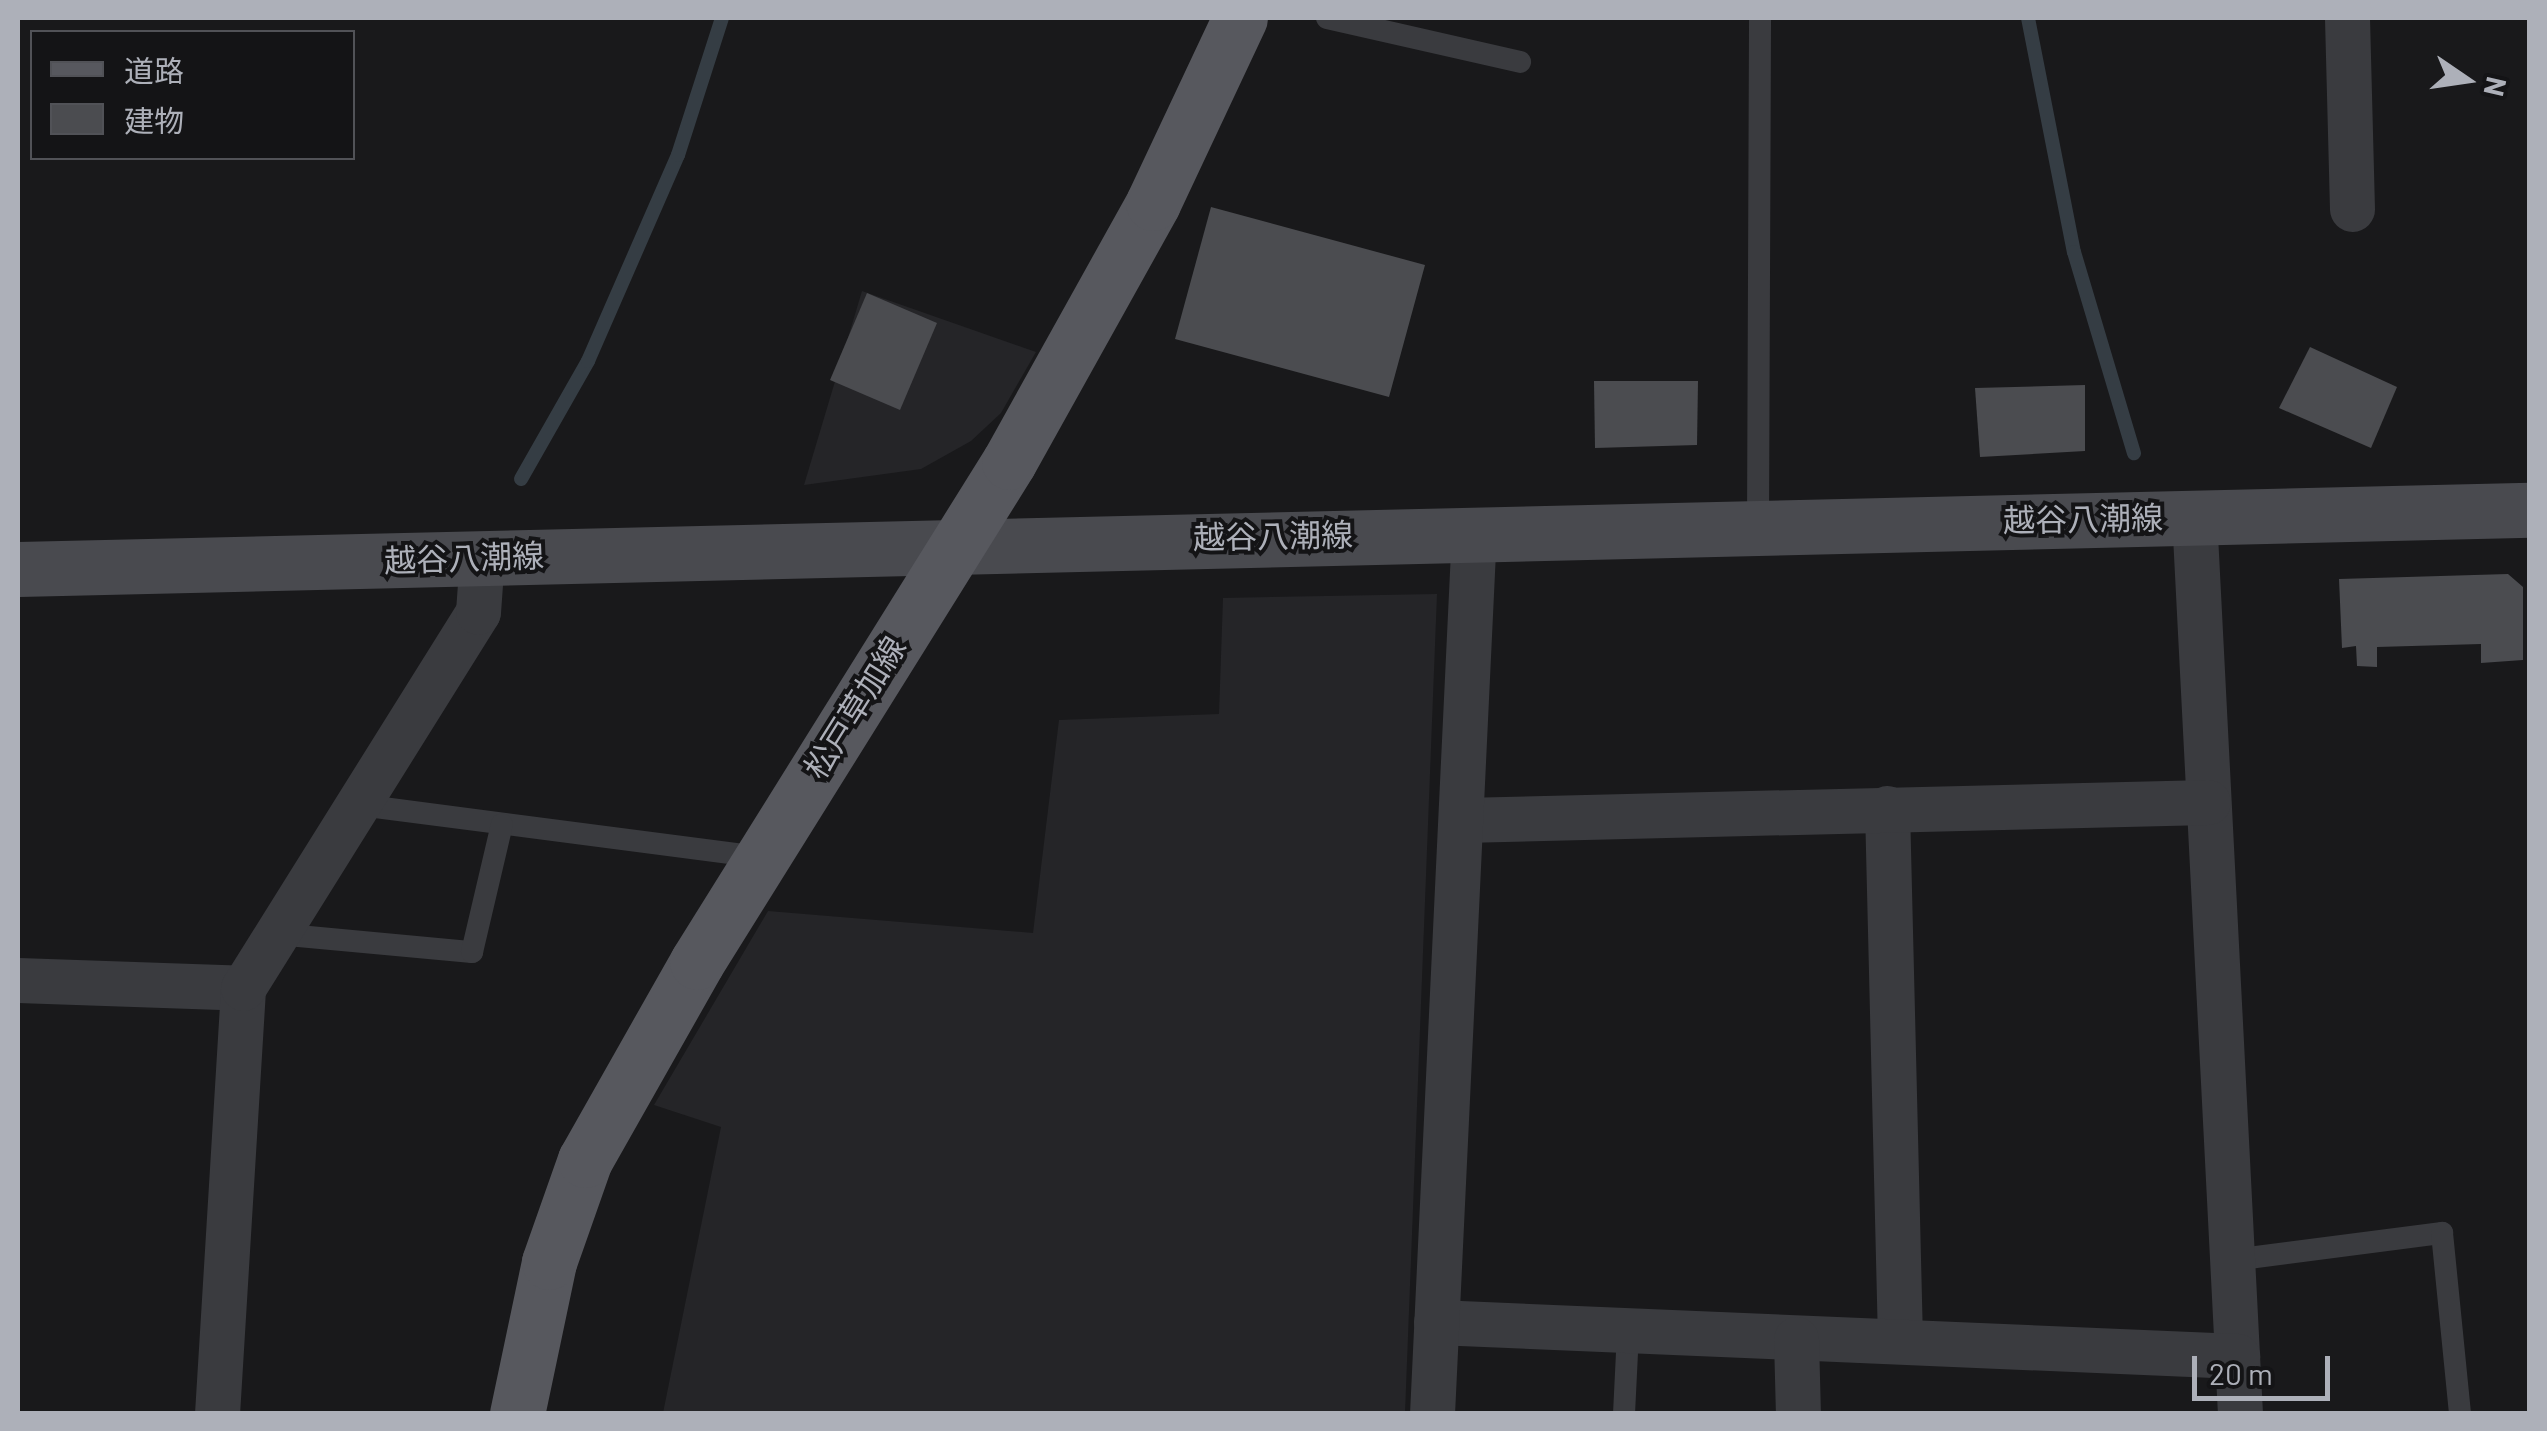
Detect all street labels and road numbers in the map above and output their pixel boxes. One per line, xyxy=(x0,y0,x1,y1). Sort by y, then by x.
street label: 越谷八潮線 xyxy=(2003,497,2163,539)
street label: 越谷八潮線 xyxy=(1193,514,1353,556)
street label: 越谷八潮線 xyxy=(383,535,545,579)
street label: 松戸草加線 xyxy=(795,629,913,785)

